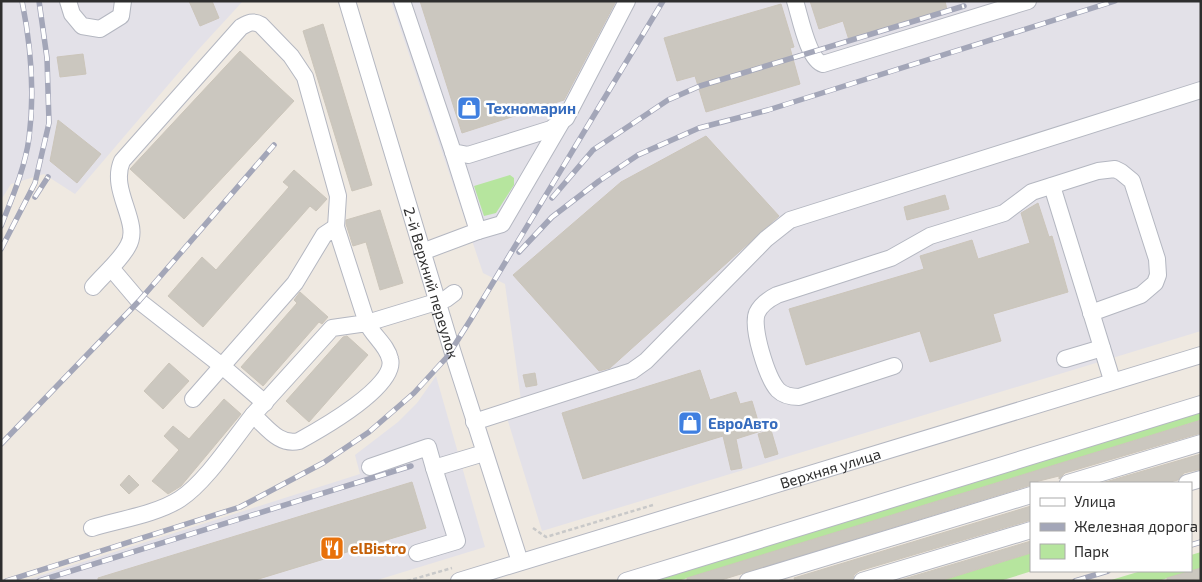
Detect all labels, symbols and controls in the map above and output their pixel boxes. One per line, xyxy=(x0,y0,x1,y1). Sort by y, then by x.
shop icon: Техномарин xyxy=(456,95,482,121)
place label: Техномарин xyxy=(486,99,576,117)
street label: 2-й Верхний переулок xyxy=(400,205,463,361)
shop icon: ЕвроАвто xyxy=(677,410,703,436)
place label: ЕвроАвто xyxy=(708,414,778,432)
street label: Верхняя улица xyxy=(778,444,883,492)
legend xyxy=(1030,482,1192,572)
text: Улица xyxy=(1074,492,1116,510)
text: Железная дорога xyxy=(1074,517,1198,535)
restaurant icon: elBistro xyxy=(319,535,345,561)
place label: elBistro xyxy=(350,539,407,557)
text: Парк xyxy=(1074,542,1109,560)

